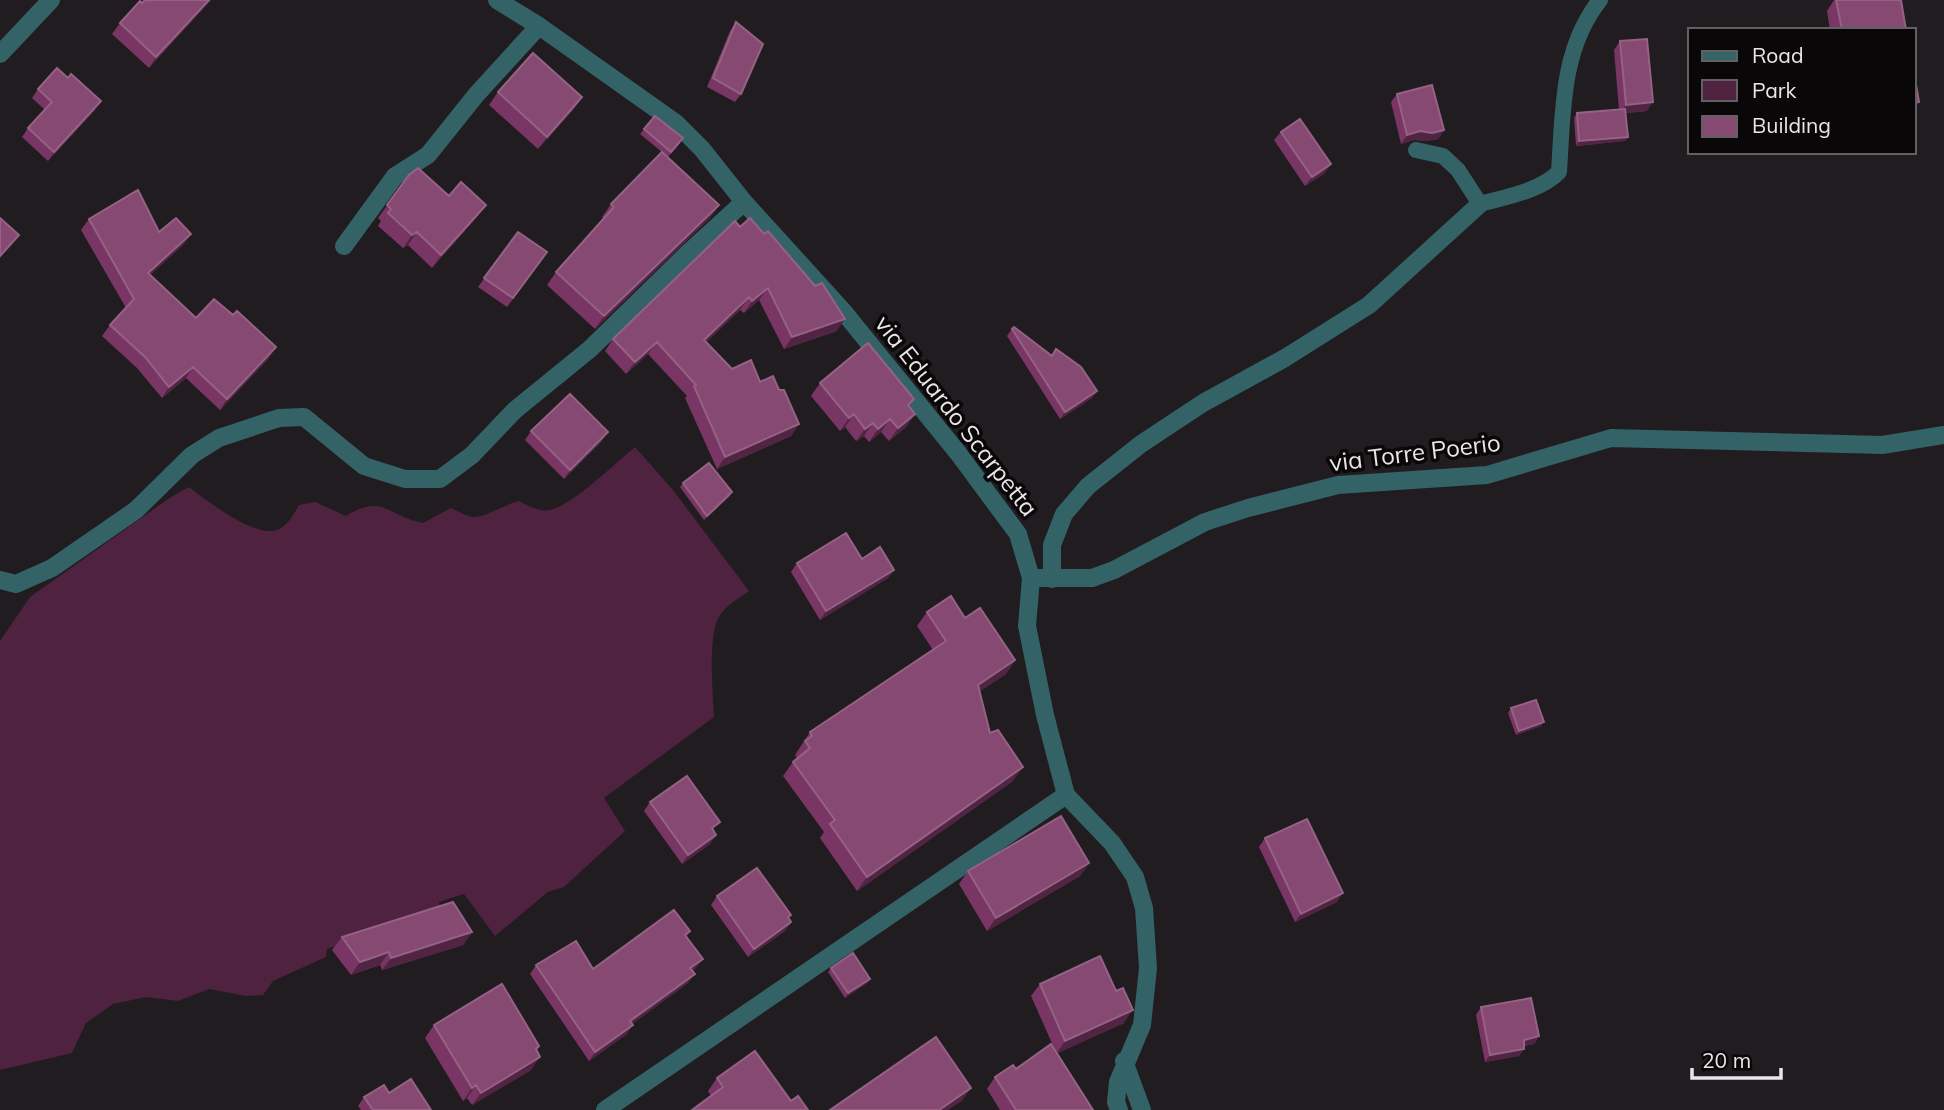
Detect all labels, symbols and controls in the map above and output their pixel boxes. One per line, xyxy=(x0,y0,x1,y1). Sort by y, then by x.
legend xyxy=(1688,28,1916,154)
text: Road xyxy=(1752,42,1803,68)
text: Park xyxy=(1752,77,1796,103)
text: Building xyxy=(1752,112,1831,138)
street label: via Eduardo Scarpetta xyxy=(869,309,1045,522)
street label: via Torre Poerio xyxy=(1328,427,1502,477)
scale bar xyxy=(1692,1036,1781,1080)
text: 20 m xyxy=(1702,1047,1751,1073)

